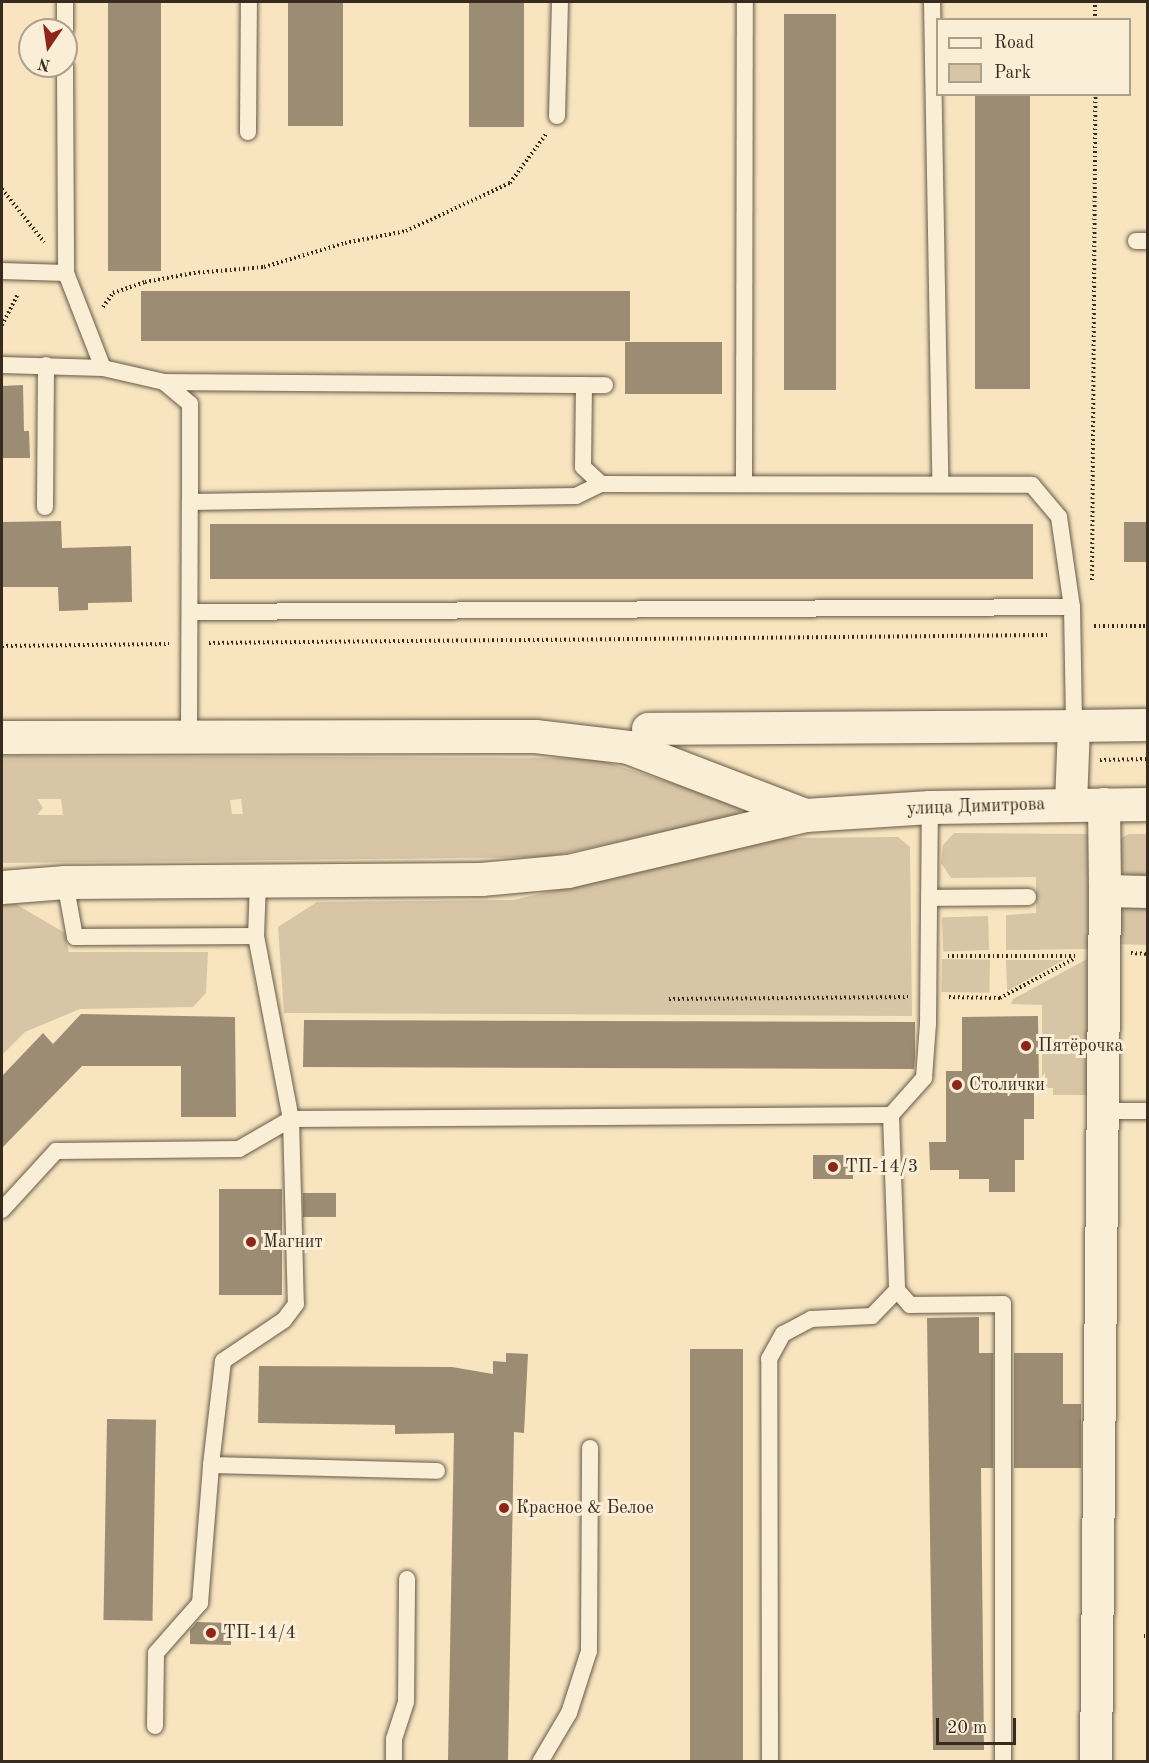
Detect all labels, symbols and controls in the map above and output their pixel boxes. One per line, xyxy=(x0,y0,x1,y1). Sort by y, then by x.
north arrow xyxy=(18,18,78,78)
legend xyxy=(936,18,1131,96)
text: Road xyxy=(994,34,1034,52)
text: N xyxy=(37,54,52,73)
text: Park xyxy=(994,64,1031,82)
street label: улица Димитрова xyxy=(906,794,1046,820)
place label: Пятёрочка xyxy=(1038,1035,1123,1057)
marker: Пятёрочка xyxy=(1019,1039,1033,1053)
place label: Столички xyxy=(969,1074,1045,1096)
marker: Столички xyxy=(950,1078,964,1092)
place label: ТП-14/3 xyxy=(845,1156,918,1178)
marker: ТП-14/3 xyxy=(826,1160,840,1174)
place label: Магнит xyxy=(263,1231,323,1253)
marker: Магнит xyxy=(244,1235,258,1249)
place label: Красное & Белое xyxy=(516,1497,654,1519)
marker: Красное & Белое xyxy=(497,1501,511,1515)
place label: ТП-14/4 xyxy=(223,1622,296,1644)
marker: ТП-14/4 xyxy=(204,1626,218,1640)
scale bar xyxy=(939,1706,1018,1744)
text: 20 m xyxy=(947,1719,987,1737)

